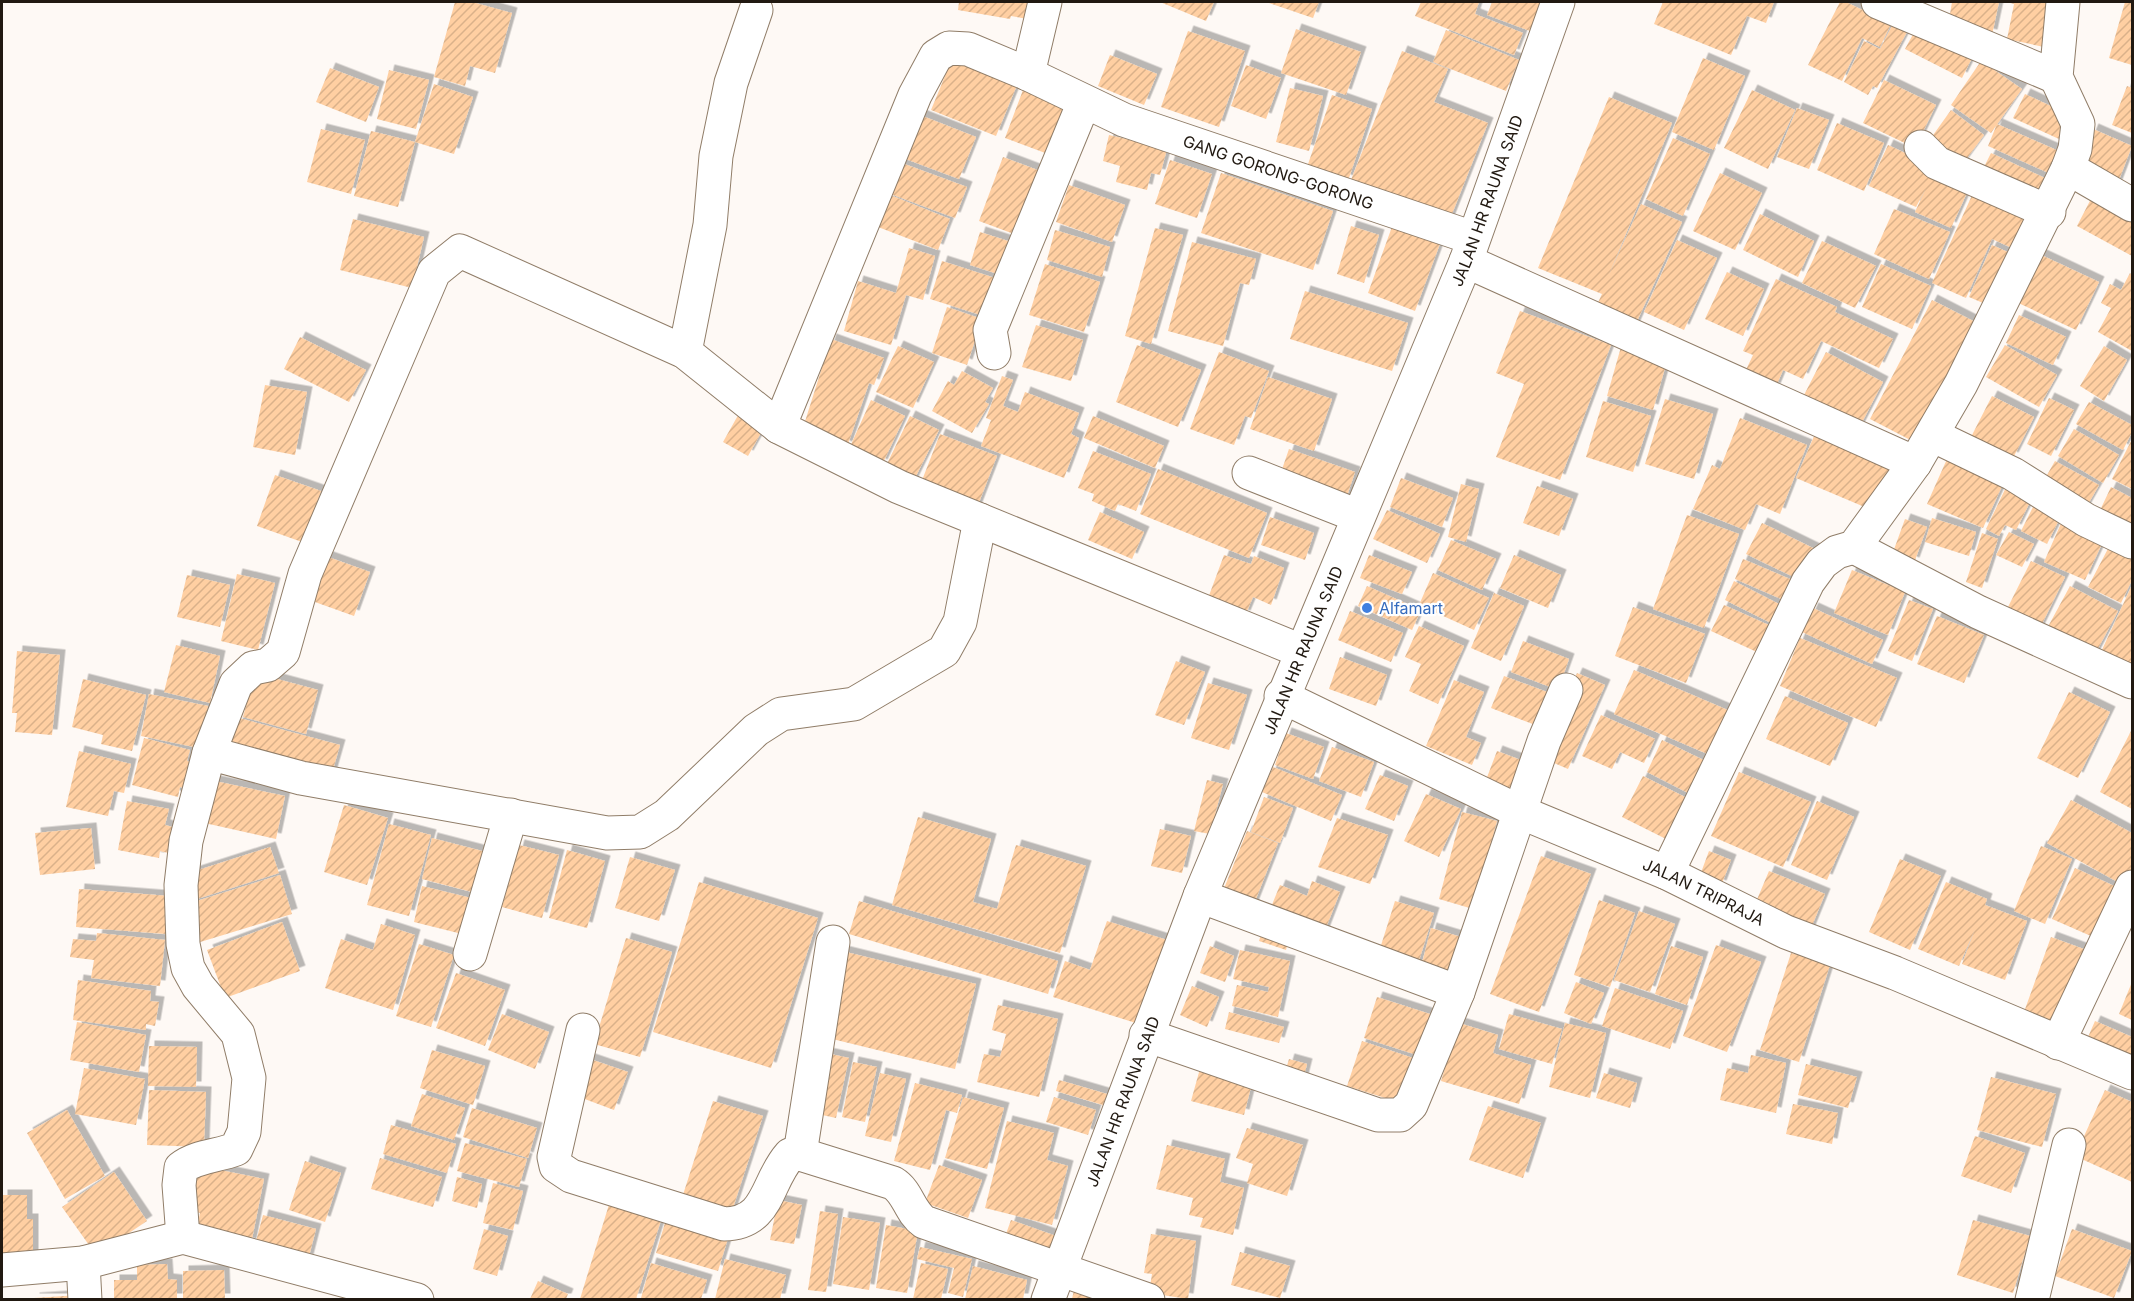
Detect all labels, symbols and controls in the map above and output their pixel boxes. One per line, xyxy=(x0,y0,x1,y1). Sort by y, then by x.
street label: JALAN HR RAUNA SAID xyxy=(1447,112,1527,289)
street label: GANG GORONG-GORONG xyxy=(1180,131,1376,214)
street label: JALAN HR RAUNA SAID xyxy=(1259,563,1347,738)
place label: Alfamart xyxy=(1379,598,1443,618)
marker: Alfamart xyxy=(1360,601,1374,615)
street label: JALAN TRIPRAJA xyxy=(1640,854,1768,930)
street label: JALAN HR RAUNA SAID xyxy=(1081,1013,1164,1190)

